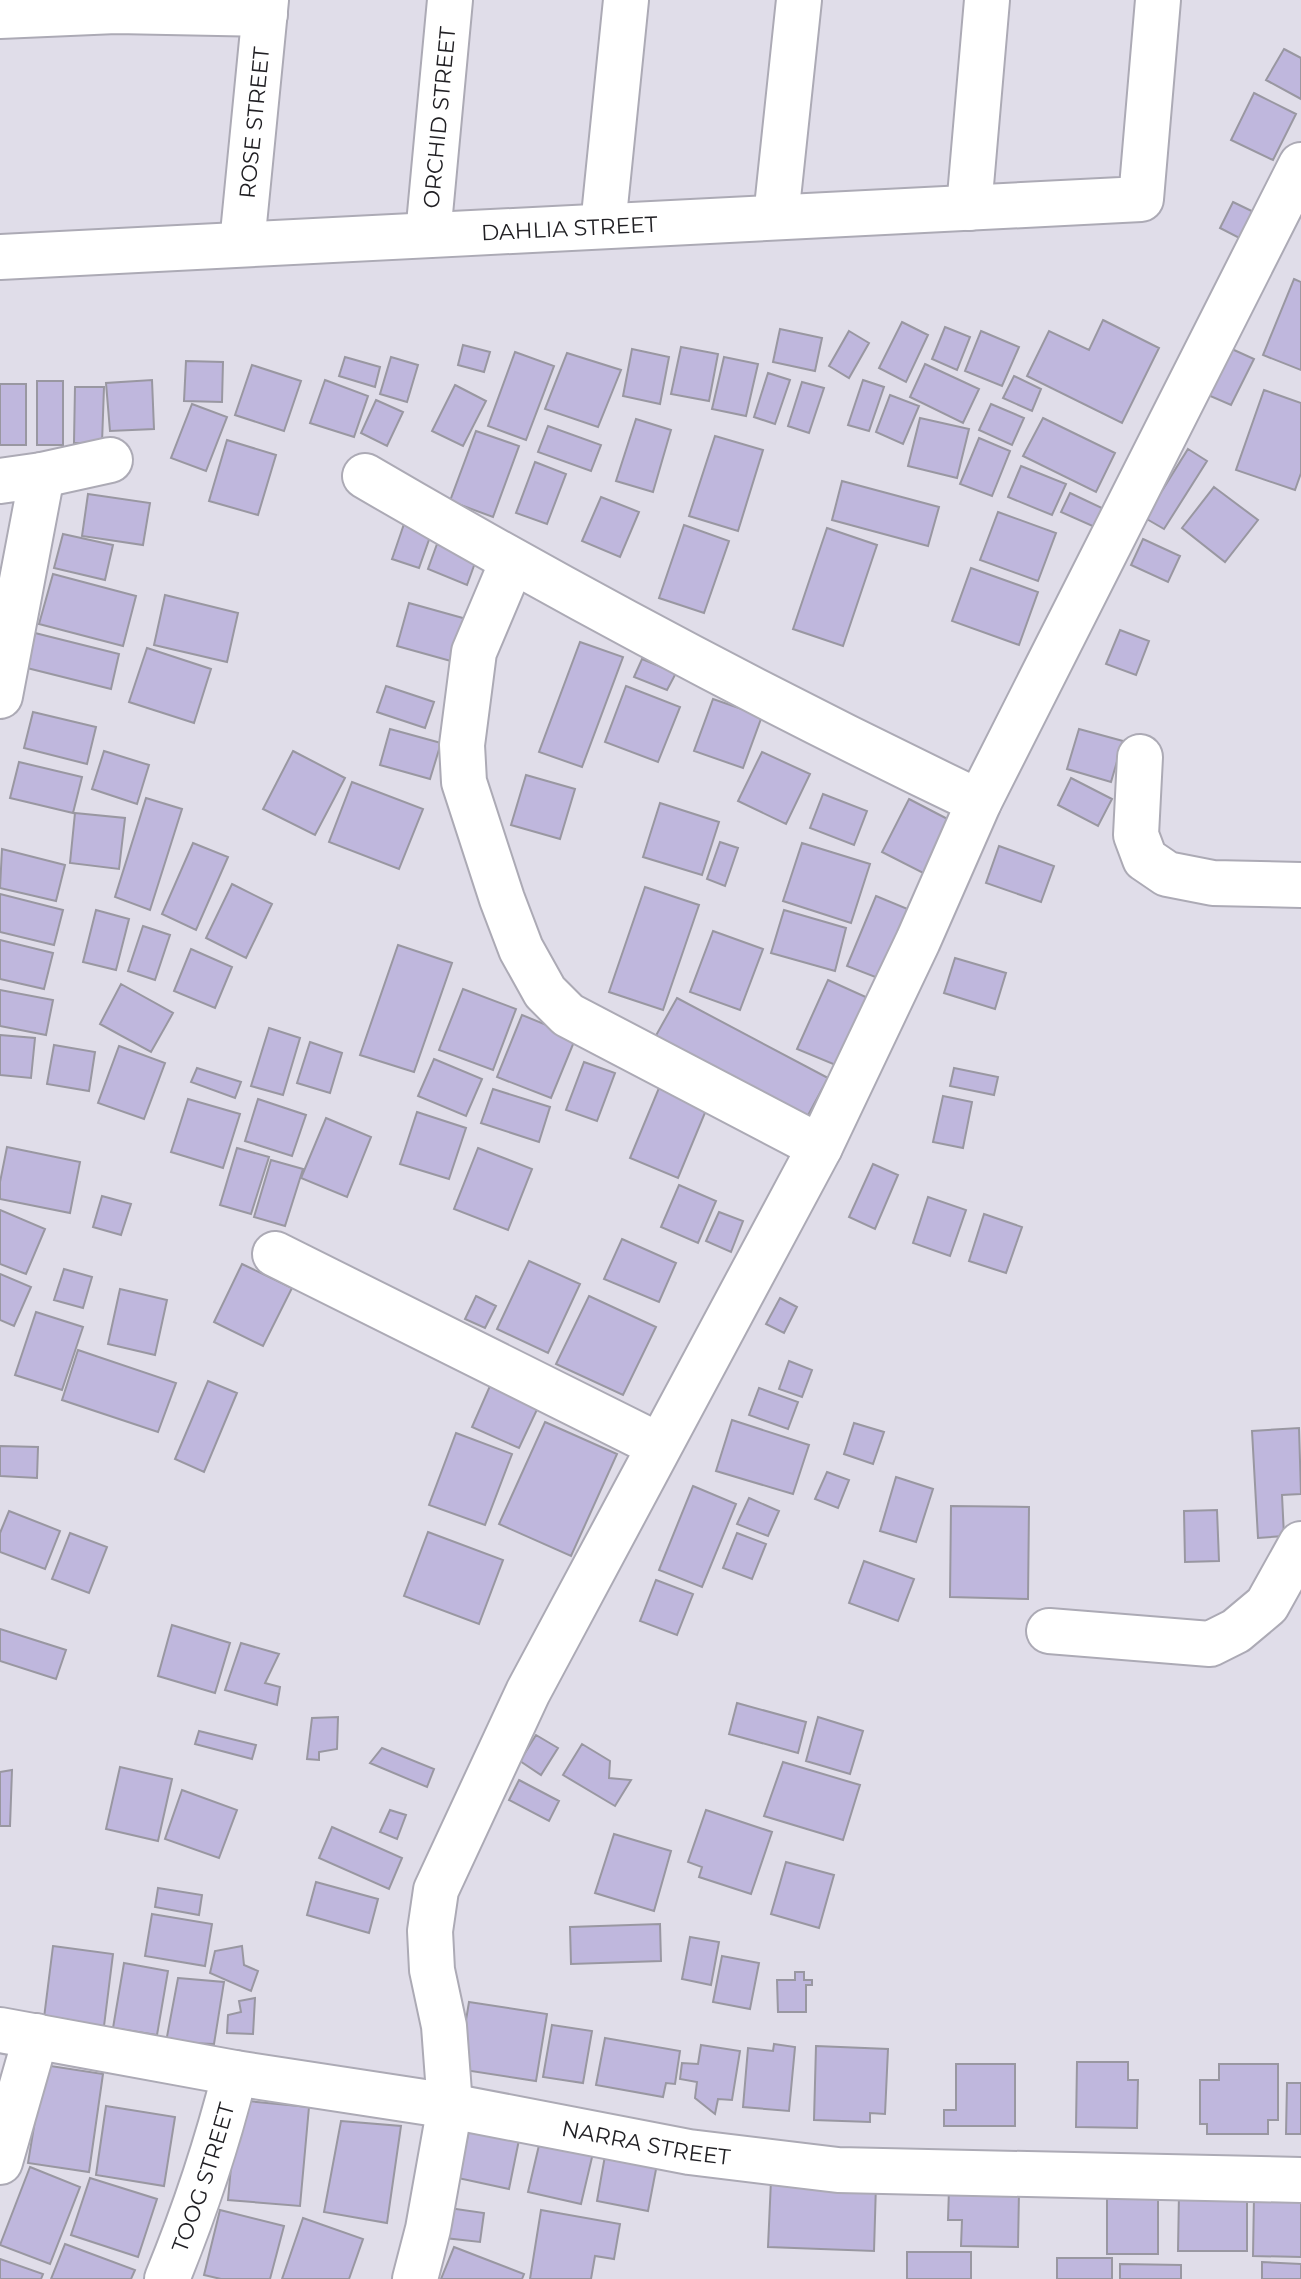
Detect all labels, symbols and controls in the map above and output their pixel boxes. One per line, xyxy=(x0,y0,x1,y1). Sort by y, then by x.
street label: ORCHID STREET xyxy=(417,25,461,210)
street label: ROSE STREET xyxy=(233,45,275,200)
street label: DAHLIA STREET xyxy=(480,210,659,246)
street label: TOOG STREET xyxy=(166,2099,240,2256)
street label: NARRA STREET xyxy=(559,2114,732,2170)

